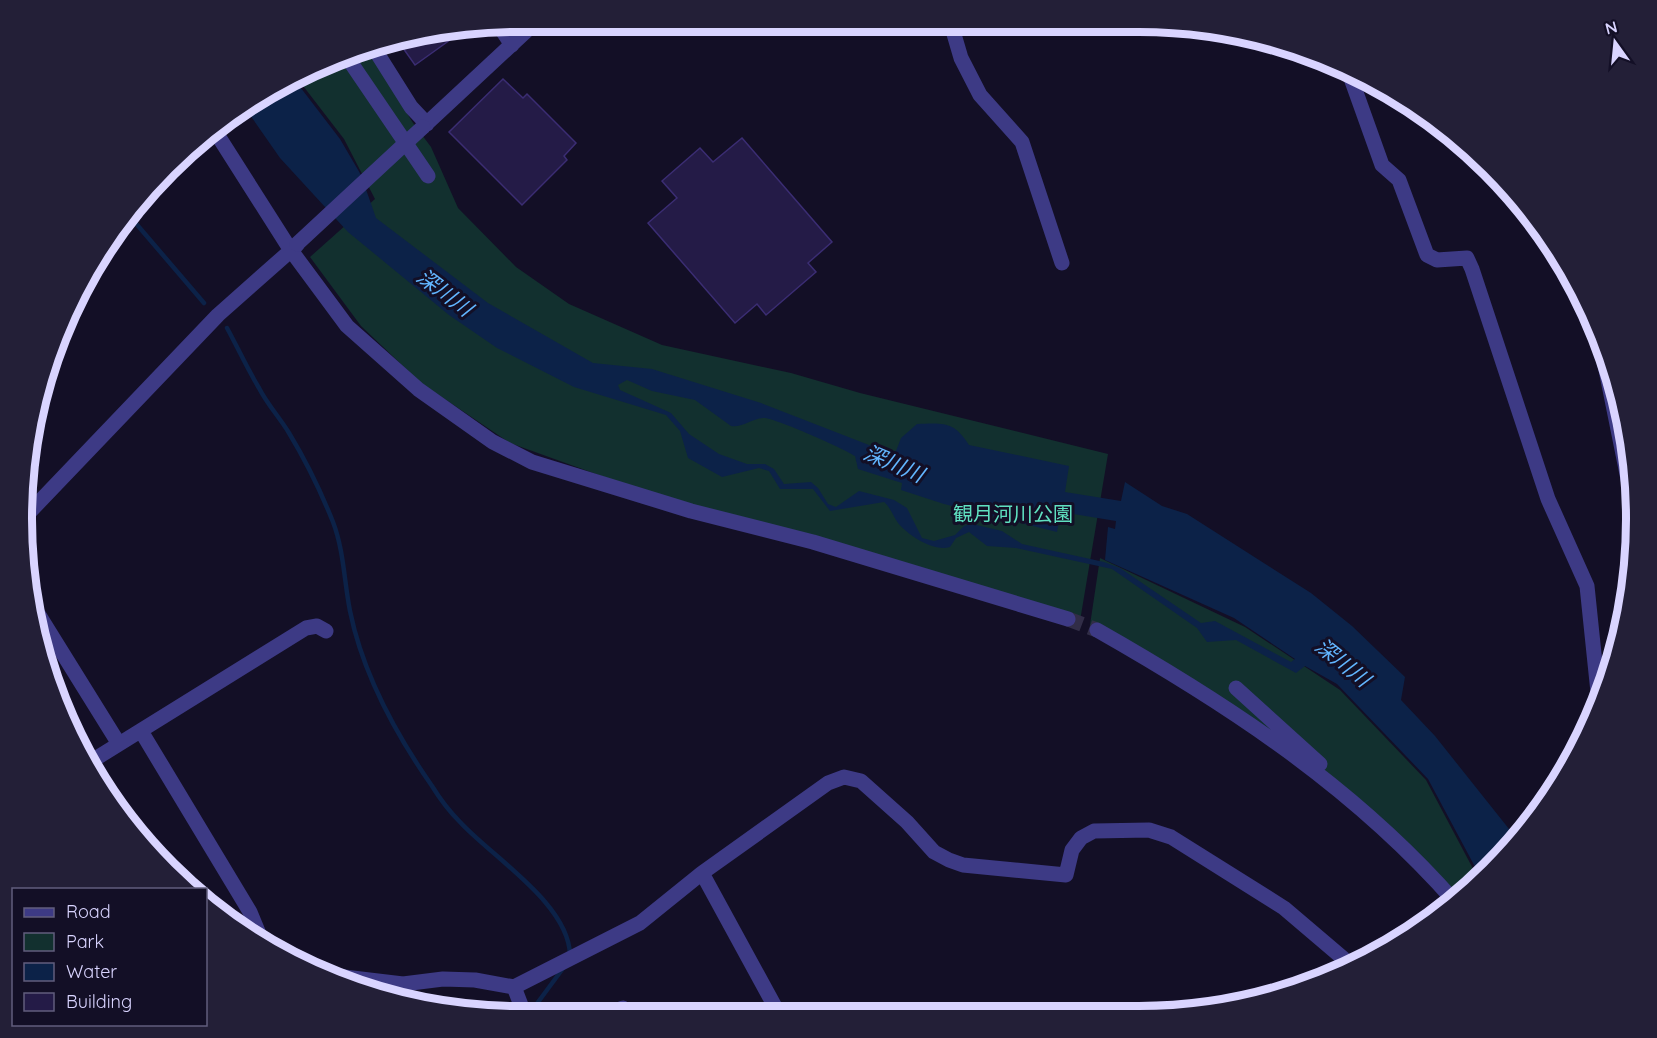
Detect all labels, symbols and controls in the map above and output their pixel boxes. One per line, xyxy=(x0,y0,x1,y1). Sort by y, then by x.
north arrow xyxy=(1585,12,1645,72)
text: N xyxy=(1603,16,1619,39)
water label: 深川川 xyxy=(412,263,480,323)
water label: 深川川 xyxy=(860,439,930,488)
park label: 観月河川公園 xyxy=(953,501,1073,526)
water label: 深川川 xyxy=(1310,632,1377,693)
legend xyxy=(12,888,207,1026)
text: Road xyxy=(66,900,111,923)
text: Park xyxy=(66,930,104,953)
text: Water xyxy=(66,960,117,983)
text: Building xyxy=(66,990,132,1013)

